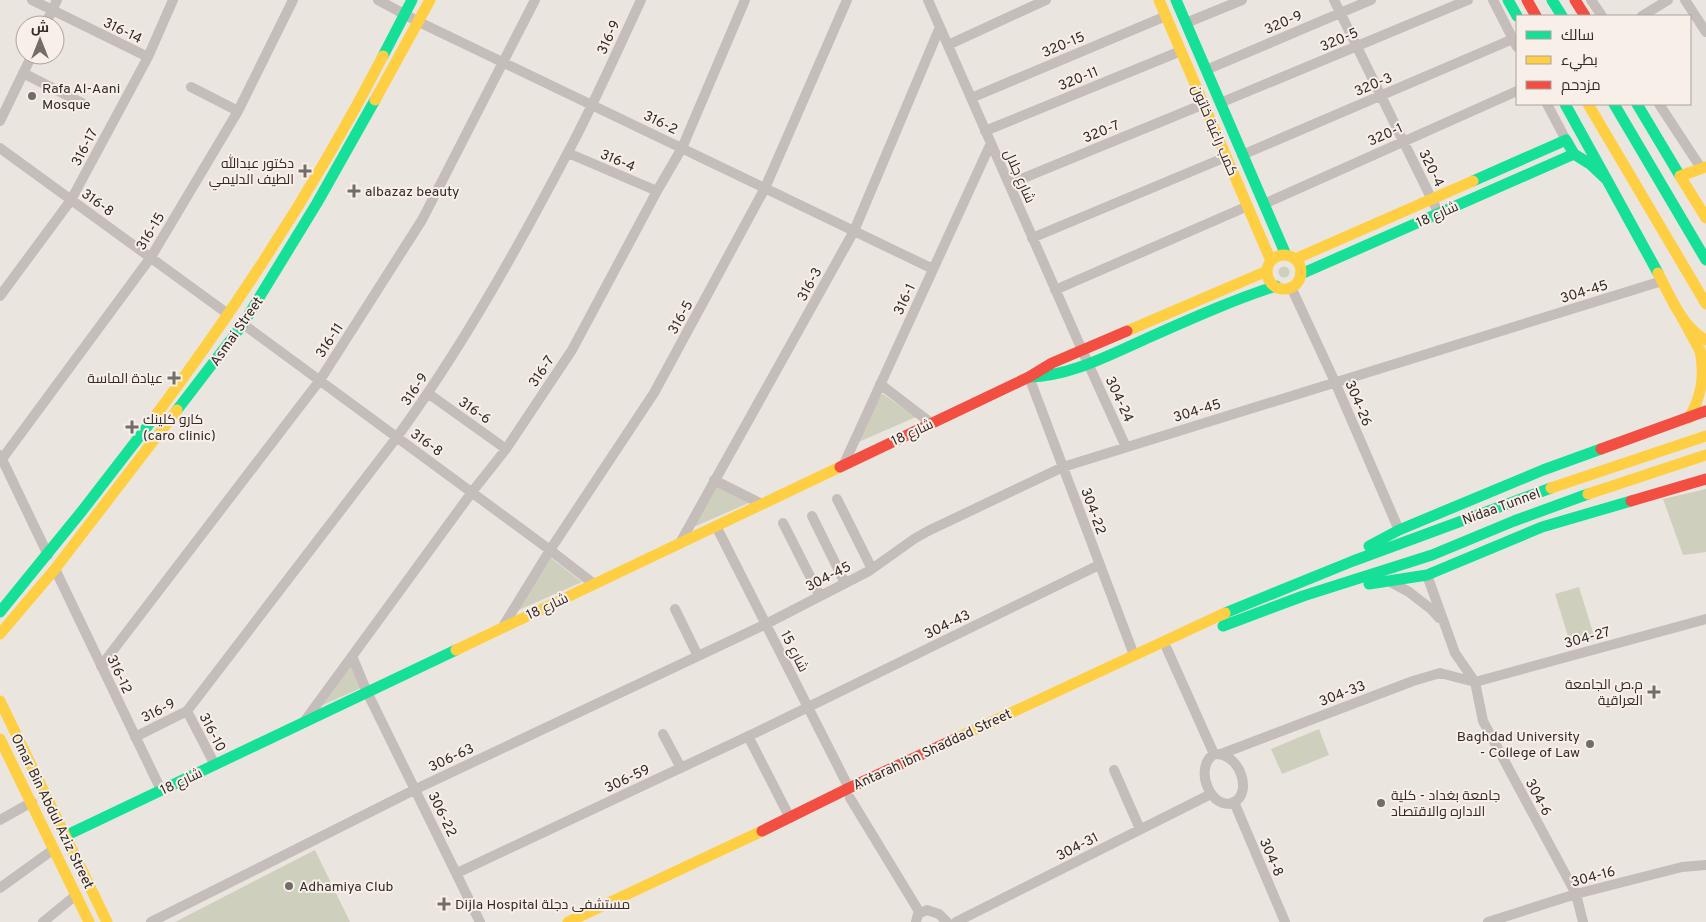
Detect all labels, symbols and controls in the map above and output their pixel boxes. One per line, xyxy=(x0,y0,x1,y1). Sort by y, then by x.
street label: 320-9 xyxy=(1262,8,1305,39)
north arrow xyxy=(15,15,65,65)
street label: 316-14 xyxy=(100,15,145,48)
legend xyxy=(1516,15,1691,105)
street label: 316-9 xyxy=(594,18,625,58)
text: ش xyxy=(31,19,49,37)
street label: 320-5 xyxy=(1318,25,1361,56)
text: سالك xyxy=(1561,27,1594,46)
street label: 320-15 xyxy=(1039,29,1088,62)
text: بطيء xyxy=(1561,52,1598,72)
street label: 320-11 xyxy=(1056,64,1101,95)
street label: 320-3 xyxy=(1352,70,1395,101)
text: مزدحم xyxy=(1561,77,1601,96)
place label: Rafa Al-Aani Mosque xyxy=(42,81,120,114)
street label: كمب راغبة خاتون xyxy=(1187,83,1240,179)
marker: Rafa Al-Aani Mosque xyxy=(26,90,38,102)
street label: 316-2 xyxy=(640,108,680,139)
street label: 320-7 xyxy=(1081,117,1122,147)
street label: 320-1 xyxy=(1365,120,1406,151)
street label: 316-17 xyxy=(68,126,102,169)
street label: 316-4 xyxy=(597,146,637,176)
street label: شارع جلال xyxy=(999,147,1038,206)
street label: 320-4 xyxy=(1414,147,1447,190)
place label: دكتور عبدالله الطيف الدليمي xyxy=(209,154,294,191)
marker: دكتور عبدالله الطيف الدليمي xyxy=(298,164,312,178)
marker: albazaz beauty xyxy=(347,184,361,198)
place label: albazaz beauty xyxy=(365,184,460,201)
street label: 316-8 xyxy=(78,186,117,221)
street label: شارع 18 xyxy=(1414,199,1461,232)
street label: 316-15 xyxy=(133,210,169,254)
street label: 316-3 xyxy=(794,265,826,305)
street label: 304-45 xyxy=(1559,277,1610,308)
street label: 316-1 xyxy=(891,281,920,318)
street label: Asmai Street xyxy=(207,294,267,370)
street label: 316-5 xyxy=(665,298,698,338)
street label: 316-11 xyxy=(313,320,348,361)
street label: 316-7 xyxy=(526,353,559,391)
street label: 316-9 xyxy=(398,370,432,409)
place label: عيادة الماسة xyxy=(87,371,163,388)
marker: عيادة الماسة xyxy=(167,371,181,385)
street label: 304-24 xyxy=(1101,374,1137,425)
street label: 304-26 xyxy=(1340,378,1375,429)
street label: 316-6 xyxy=(455,394,494,428)
street label: 304-45 xyxy=(1172,396,1223,427)
place label: كارو كلينك (caro clinic) xyxy=(143,412,216,445)
street label: شارع 18 xyxy=(889,416,936,450)
marker: كارو كلينك (caro clinic) xyxy=(125,420,139,434)
street label: 316-8 xyxy=(407,426,446,461)
street label: Nidaa Tunnel xyxy=(1460,485,1543,529)
street label: 304-22 xyxy=(1076,486,1109,537)
street label: 304-45 xyxy=(803,559,854,596)
street label: شارع 18 xyxy=(524,590,571,624)
street label: 304-43 xyxy=(922,607,973,644)
street label: 304-27 xyxy=(1562,624,1612,653)
street label: شارع 15 xyxy=(776,628,811,675)
street label: 316-12 xyxy=(102,652,135,697)
place label: م.ص الجامعة العراقية xyxy=(1565,677,1643,710)
street label: 304-33 xyxy=(1317,678,1368,711)
marker: م.ص الجامعة العراقية xyxy=(1647,685,1661,699)
street label: 316-9 xyxy=(139,696,179,727)
street label: Antarah ibn Shaddad Street xyxy=(851,706,1015,795)
street label: 316-10 xyxy=(195,710,229,755)
place label: Baghdad University - College of Law xyxy=(1457,729,1580,762)
street label: Omar Bin Abdul Aziz Street xyxy=(7,731,97,892)
marker: Baghdad University - College of Law xyxy=(1584,738,1596,750)
street label: 306-63 xyxy=(426,741,477,776)
street label: 306-59 xyxy=(602,761,653,797)
street label: شارع 18 xyxy=(158,765,205,799)
street label: 304-6 xyxy=(1521,776,1555,819)
place label: جامعة بغداد - كلية الاداره والاقتصاد xyxy=(1391,788,1500,821)
street label: 306-22 xyxy=(423,789,460,840)
marker: جامعة بغداد - كلية الاداره والاقتصاد xyxy=(1375,797,1387,809)
street label: 304-31 xyxy=(1054,830,1102,865)
street label: 304-8 xyxy=(1255,836,1286,879)
street label: 304-16 xyxy=(1569,863,1617,892)
place label: Adhamiya Club xyxy=(299,879,394,896)
marker: Adhamiya Club xyxy=(283,880,295,892)
marker: Dijla Hospital مستشفى دجلة xyxy=(437,897,451,911)
place label: Dijla Hospital مستشفى دجلة xyxy=(455,897,630,914)

